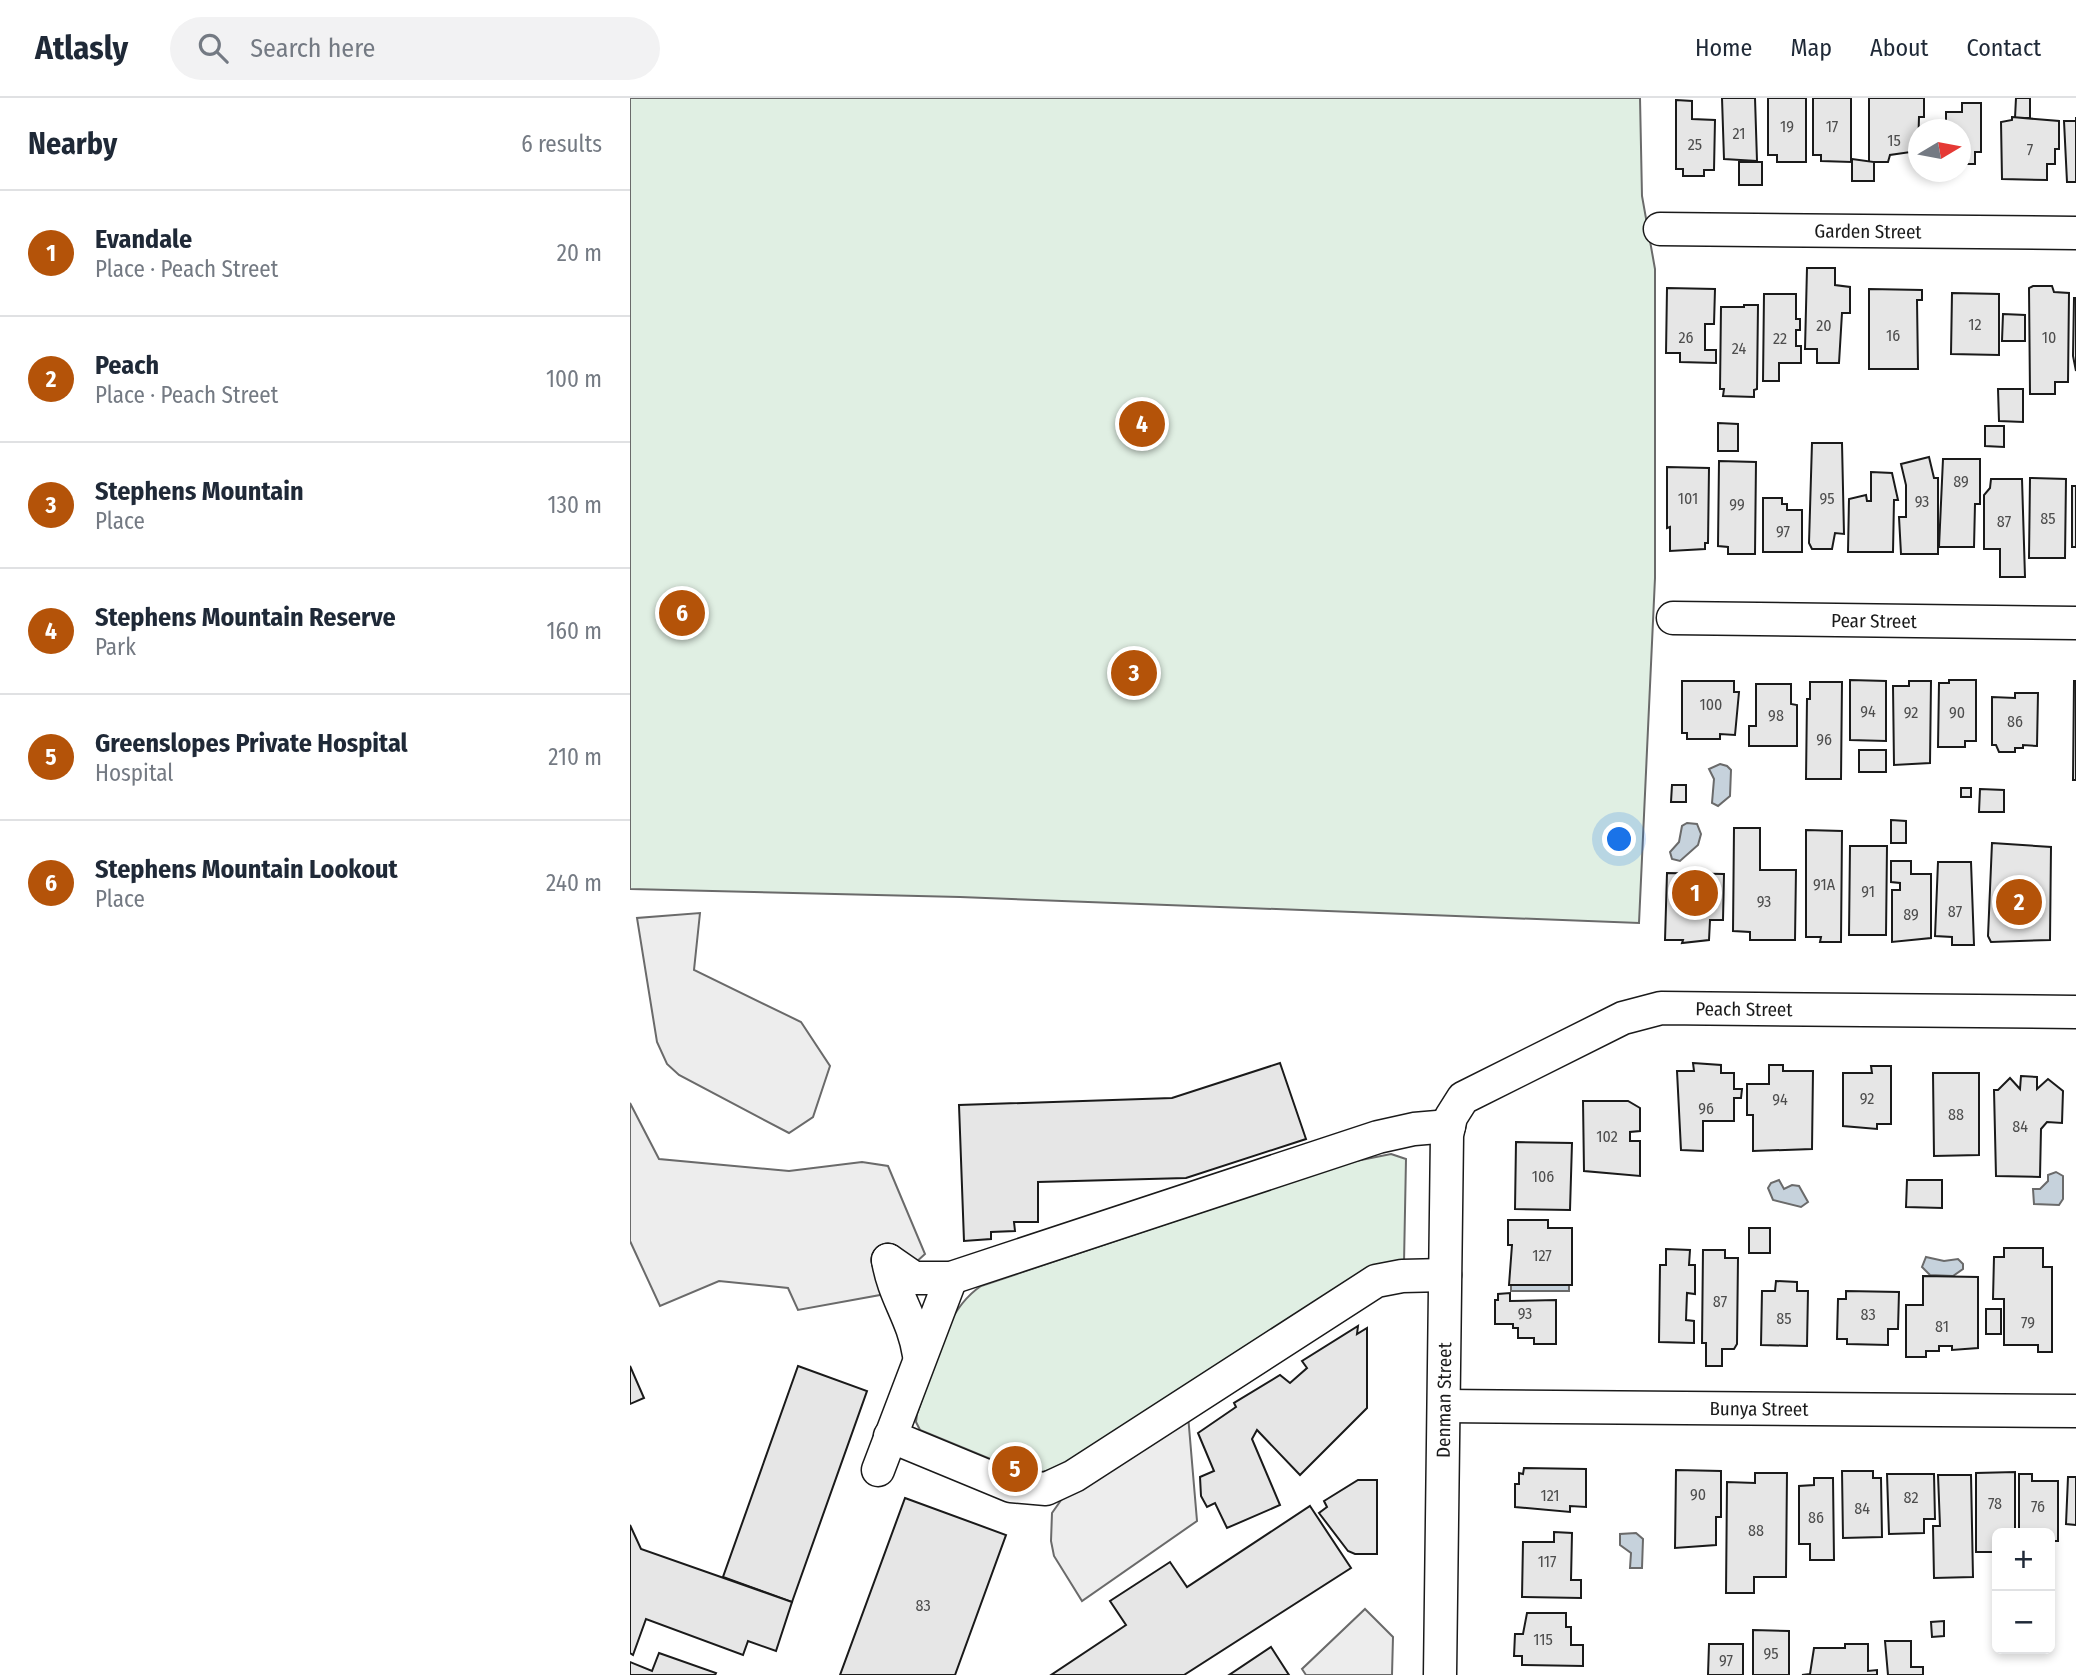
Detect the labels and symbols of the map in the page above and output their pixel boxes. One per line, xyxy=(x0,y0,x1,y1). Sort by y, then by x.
house number: 19 xyxy=(1780,117,1794,136)
house number: 17 xyxy=(1826,117,1839,136)
north arrow xyxy=(1908,119,1971,182)
house number: 21 xyxy=(1733,124,1745,143)
house number: 15 xyxy=(1887,131,1901,150)
house number: 25 xyxy=(1688,135,1702,154)
house number: 7 xyxy=(2027,140,2034,159)
street label: Garden Street xyxy=(1814,219,1922,244)
house number: 12 xyxy=(1968,315,1982,334)
house number: 20 xyxy=(1816,316,1832,335)
house number: 16 xyxy=(1886,326,1900,345)
house number: 26 xyxy=(1679,328,1694,347)
house number: 10 xyxy=(2042,328,2056,347)
house number: 22 xyxy=(1773,329,1787,348)
house number: 24 xyxy=(1732,339,1746,358)
pin: 4 xyxy=(1119,398,1165,450)
house number: 89 xyxy=(1953,472,1969,491)
house number: 101 xyxy=(1678,489,1698,508)
house number: 95 xyxy=(1819,489,1835,508)
house number: 93 xyxy=(1915,492,1929,511)
house number: 99 xyxy=(1729,495,1745,514)
house number: 85 xyxy=(2040,509,2056,528)
house number: 87 xyxy=(1997,512,2012,531)
house number: 97 xyxy=(1776,522,1791,541)
pin: 6 xyxy=(659,587,705,639)
street label: Pear Street xyxy=(1831,609,1918,633)
pin: 3 xyxy=(1111,647,1157,699)
house number: 100 xyxy=(1700,695,1722,714)
house number: 94 xyxy=(1860,702,1876,721)
house number: 92 xyxy=(1904,703,1918,722)
house number: 90 xyxy=(1949,703,1965,722)
house number: 98 xyxy=(1768,706,1784,725)
house number: 86 xyxy=(2007,712,2023,731)
house number: 96 xyxy=(1816,730,1832,749)
your location xyxy=(1602,822,1636,856)
pin: 1 xyxy=(1672,867,1718,919)
house number: 91A xyxy=(1813,875,1836,894)
pin: 2 xyxy=(1996,876,2042,928)
house number: 91 xyxy=(1861,882,1875,901)
house number: 93 xyxy=(1757,892,1771,911)
house number: 87 xyxy=(1948,902,1963,921)
house number: 89 xyxy=(1903,905,1919,924)
street label: Peach Street xyxy=(1695,997,1793,1021)
house number: 92 xyxy=(1860,1089,1874,1108)
house number: 94 xyxy=(1772,1090,1788,1109)
house number: 96 xyxy=(1698,1099,1714,1118)
house number: 88 xyxy=(1948,1105,1964,1124)
house number: 84 xyxy=(2012,1117,2028,1136)
house number: 102 xyxy=(1596,1127,1618,1146)
house number: 106 xyxy=(1532,1167,1554,1186)
house number: 127 xyxy=(1532,1246,1552,1265)
house number: 87 xyxy=(1713,1292,1728,1311)
house number: 93 xyxy=(1518,1304,1532,1323)
house number: 83 xyxy=(1860,1305,1876,1324)
house number: 85 xyxy=(1776,1309,1792,1328)
house number: 79 xyxy=(2021,1313,2035,1332)
house number: 81 xyxy=(1935,1317,1949,1336)
street label: Denman Street xyxy=(1432,1341,1456,1458)
street label: Bunya Street xyxy=(1709,1397,1809,1421)
pin: 5 xyxy=(992,1443,1038,1495)
house number: 90 xyxy=(1690,1485,1706,1504)
house number: 121 xyxy=(1540,1486,1560,1505)
house number: 82 xyxy=(1904,1488,1918,1507)
house number: 78 xyxy=(1988,1494,2002,1513)
house number: 76 xyxy=(2031,1497,2045,1516)
house number: 84 xyxy=(1854,1499,1870,1518)
house number: 86 xyxy=(1808,1508,1824,1527)
house number: 88 xyxy=(1748,1521,1764,1540)
house number: 117 xyxy=(1538,1552,1557,1571)
house number: 83 xyxy=(915,1596,931,1615)
house number: 115 xyxy=(1533,1630,1553,1649)
house number: 95 xyxy=(1763,1644,1779,1663)
house number: 97 xyxy=(1719,1651,1734,1670)

